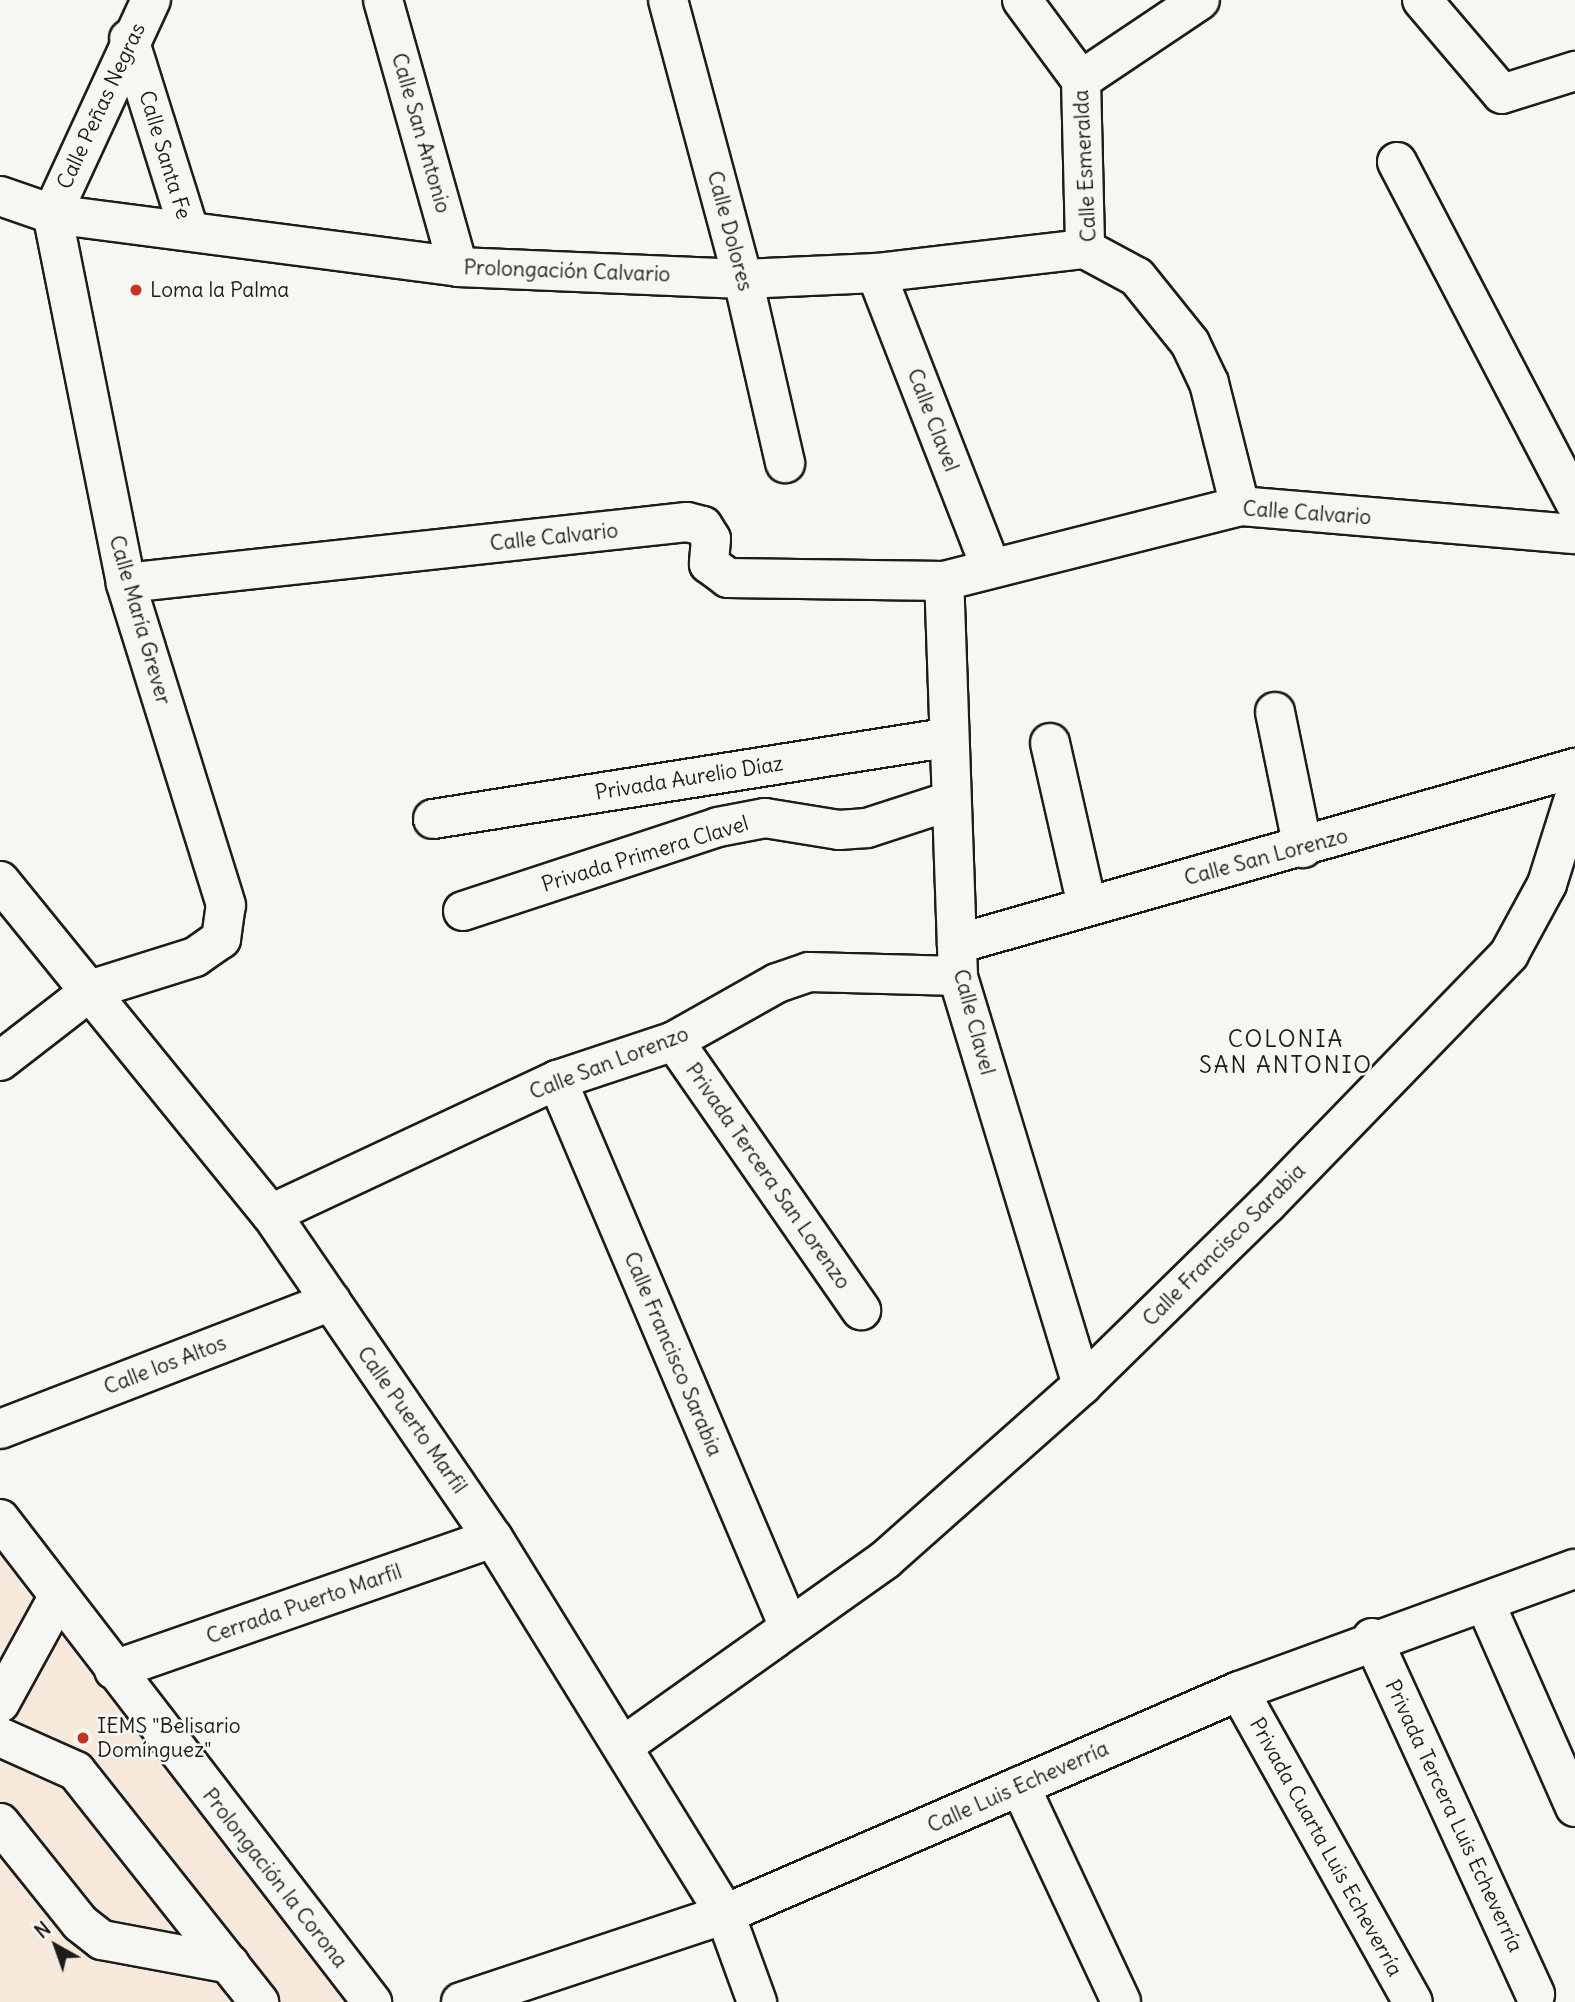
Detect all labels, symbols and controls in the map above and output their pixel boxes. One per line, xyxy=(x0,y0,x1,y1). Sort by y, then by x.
street label: Calle Peñas Negras xyxy=(51,19,151,193)
street label: Calle San Antonio xyxy=(386,50,456,216)
street label: Calle Santa Fe xyxy=(133,88,197,222)
street label: Calle Esmeralda xyxy=(1068,89,1102,243)
street label: Calle Dolores xyxy=(702,168,758,294)
street label: Prolongación Calvario xyxy=(463,255,671,287)
place label: Loma la Palma xyxy=(150,277,289,303)
marker: Loma la Palma xyxy=(128,282,144,298)
street label: Calle Clavel xyxy=(902,365,964,475)
street label: Calle Calvario xyxy=(1242,496,1372,530)
street label: Calle Calvario xyxy=(489,518,619,556)
street label: Calle María Grever xyxy=(104,532,176,708)
street label: Privada Aurelio Díaz xyxy=(593,751,785,805)
street label: Privada Primera Clavel xyxy=(539,811,751,897)
street label: Calle San Lorenzo xyxy=(1181,823,1351,891)
street label: Calle Clavel xyxy=(948,967,1000,1077)
street label: Calle San Lorenzo xyxy=(526,1021,692,1105)
district label: COLONIA SAN ANTONIO xyxy=(1200,1025,1372,1079)
street label: Privada Tercera San Lorenzo xyxy=(680,1058,856,1294)
street label: Calle Francisco Sarabia xyxy=(1138,1159,1310,1331)
street label: Calle Francisco Sarabia xyxy=(619,1248,727,1460)
street label: Calle los Altos xyxy=(100,1330,230,1400)
street label: Calle Puerto Marfil xyxy=(352,1342,472,1498)
street label: Cerrada Puerto Marfil xyxy=(203,1559,405,1649)
street label: Privada Tercera Luis Echeverría xyxy=(1380,1676,1528,1956)
place label: IEMS "Belisario Domínguez" xyxy=(97,1713,241,1763)
street label: Privada Cuarta Luis Echeverría xyxy=(1244,1713,1408,1981)
marker: IEMS "Belisario Domínguez" xyxy=(75,1730,91,1746)
street label: Calle Luis Echeverría xyxy=(924,1736,1112,1838)
street label: Prolongación la Corona xyxy=(197,1783,353,1973)
north arrow xyxy=(21,1911,91,1981)
text: N xyxy=(30,1917,55,1943)

